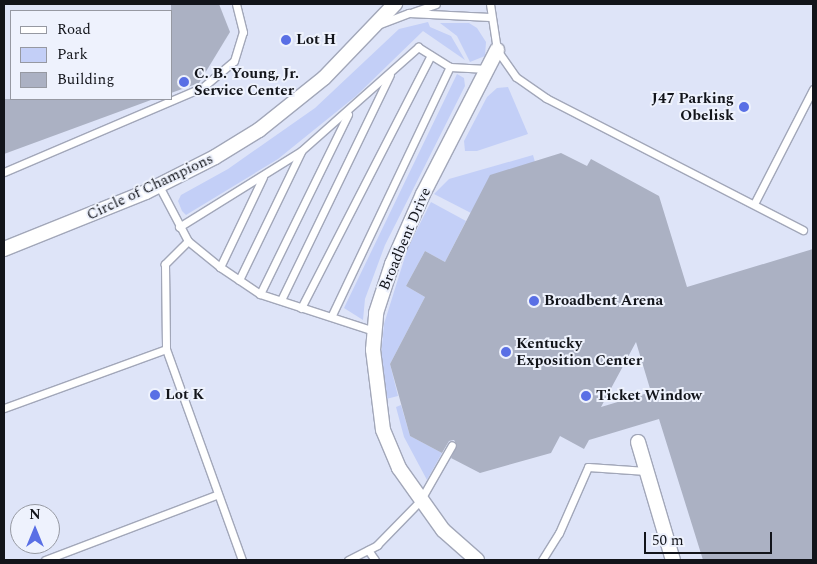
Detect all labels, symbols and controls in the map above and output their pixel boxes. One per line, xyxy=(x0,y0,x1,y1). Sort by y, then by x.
legend xyxy=(10,10,172,100)
text: Road xyxy=(57,18,91,41)
place label: Lot H xyxy=(296,31,336,49)
marker: Lot H xyxy=(280,34,292,46)
text: Park xyxy=(57,43,88,66)
place label: C. B. Young, Jr. Service Center xyxy=(194,64,299,99)
text: Building xyxy=(57,68,114,91)
marker: C. B. Young, Jr. Service Center xyxy=(178,76,190,88)
place label: J47 Parking Obelisk xyxy=(652,89,734,124)
marker: J47 Parking Obelisk xyxy=(738,101,750,113)
street label: Circle of Champions xyxy=(84,150,216,224)
street label: Broadbent Drive xyxy=(375,185,435,293)
place label: Broadbent Arena xyxy=(544,292,663,310)
marker: Broadbent Arena xyxy=(528,295,540,307)
place label: Kentucky Exposition Center xyxy=(516,334,642,369)
marker: Kentucky Exposition Center xyxy=(500,346,512,358)
place label: Lot K xyxy=(165,386,204,404)
place label: Ticket Window xyxy=(596,387,702,405)
marker: Lot K xyxy=(149,389,161,401)
marker: Ticket Window xyxy=(580,390,592,402)
north arrow xyxy=(10,504,60,554)
text: N xyxy=(29,504,41,525)
scale bar xyxy=(647,522,774,554)
text: 50 m xyxy=(652,529,684,552)

